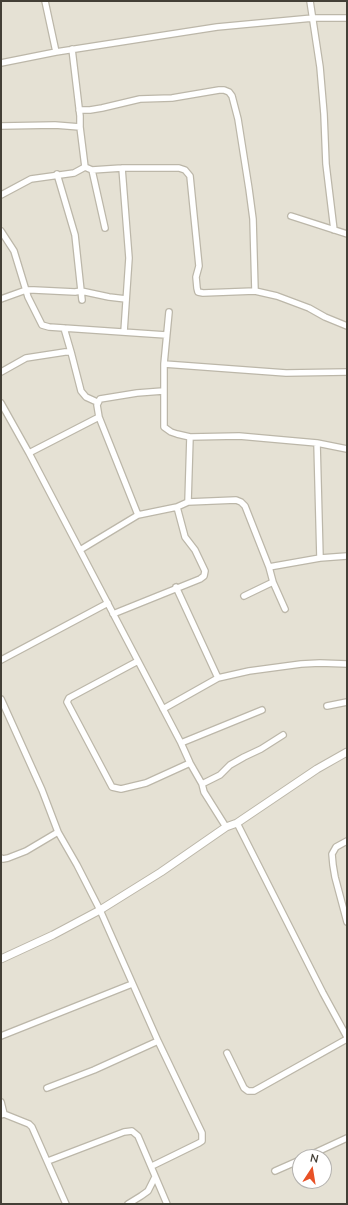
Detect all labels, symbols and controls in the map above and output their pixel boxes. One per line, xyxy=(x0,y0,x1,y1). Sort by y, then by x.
north arrow xyxy=(292,1149,332,1189)
text: N xyxy=(309,1151,320,1166)

